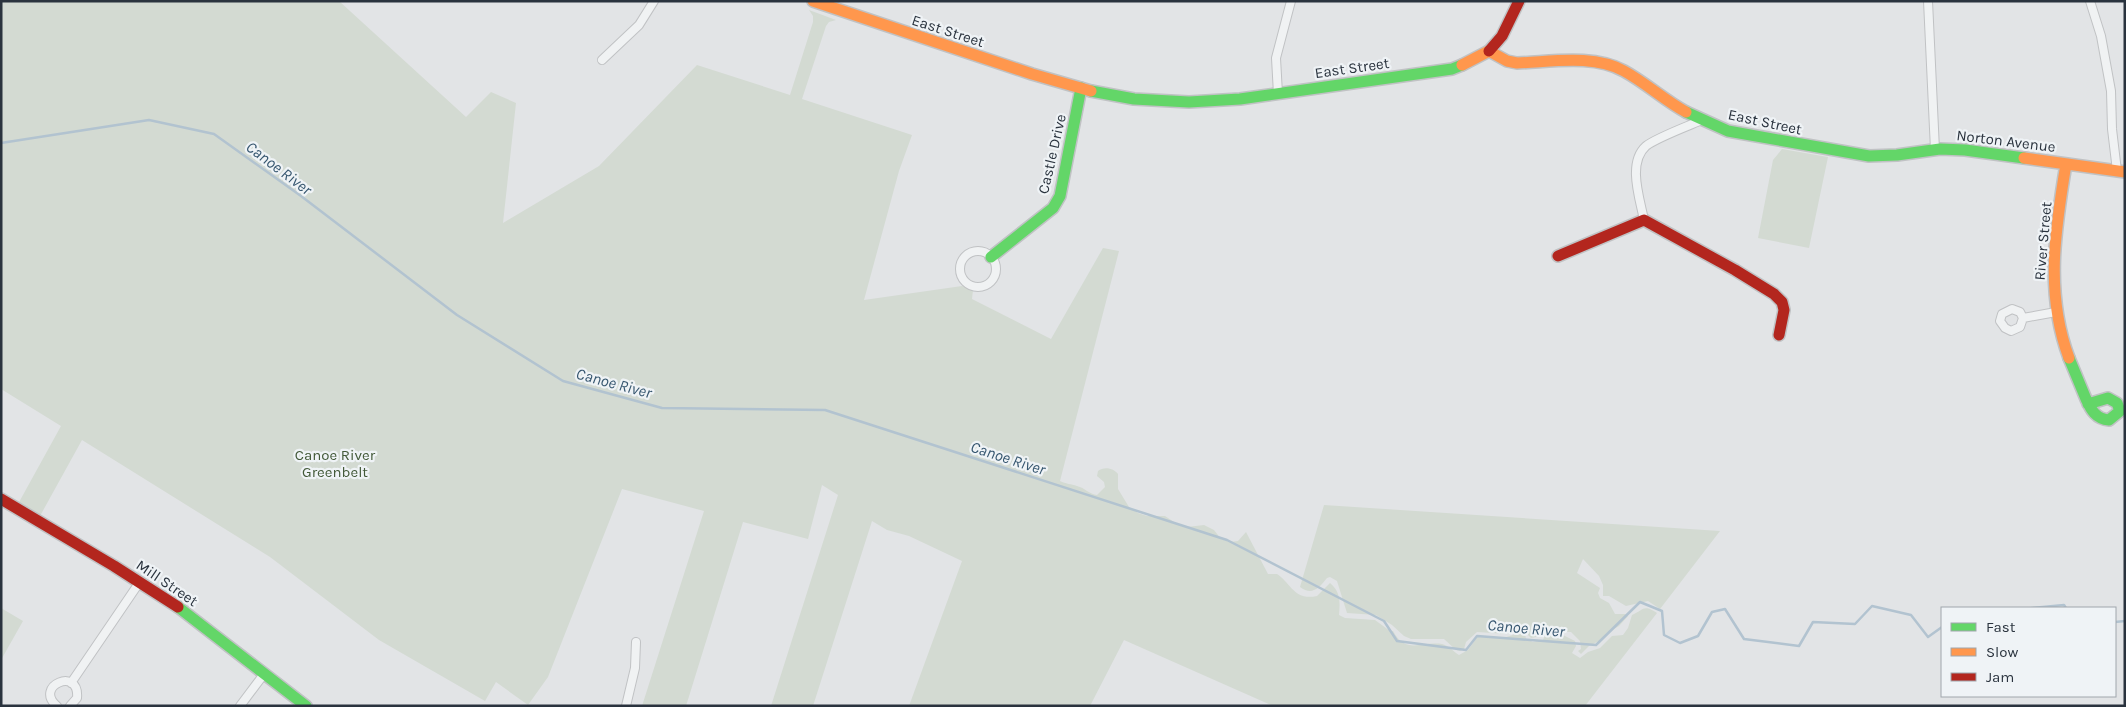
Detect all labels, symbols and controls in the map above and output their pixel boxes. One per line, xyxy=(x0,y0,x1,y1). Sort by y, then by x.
street label: East Street xyxy=(910,11,987,51)
street label: East Street xyxy=(1314,54,1391,82)
street label: East Street xyxy=(1726,105,1804,139)
street label: Castle Drive xyxy=(1034,112,1070,196)
street label: Norton Avenue xyxy=(1955,126,2057,156)
water label: Canoe River xyxy=(242,137,316,199)
street label: River Street xyxy=(2031,200,2055,281)
water label: Canoe River xyxy=(574,364,654,402)
water label: Canoe River xyxy=(968,437,1048,479)
park label: Canoe River Greenbelt xyxy=(295,446,376,481)
street label: Mill Street xyxy=(133,556,201,610)
legend xyxy=(1941,607,2116,697)
water label: Canoe River xyxy=(1487,615,1566,641)
text: Fast xyxy=(1986,618,2016,636)
text: Slow xyxy=(1986,643,2018,661)
text: Jam xyxy=(1986,668,2014,686)

